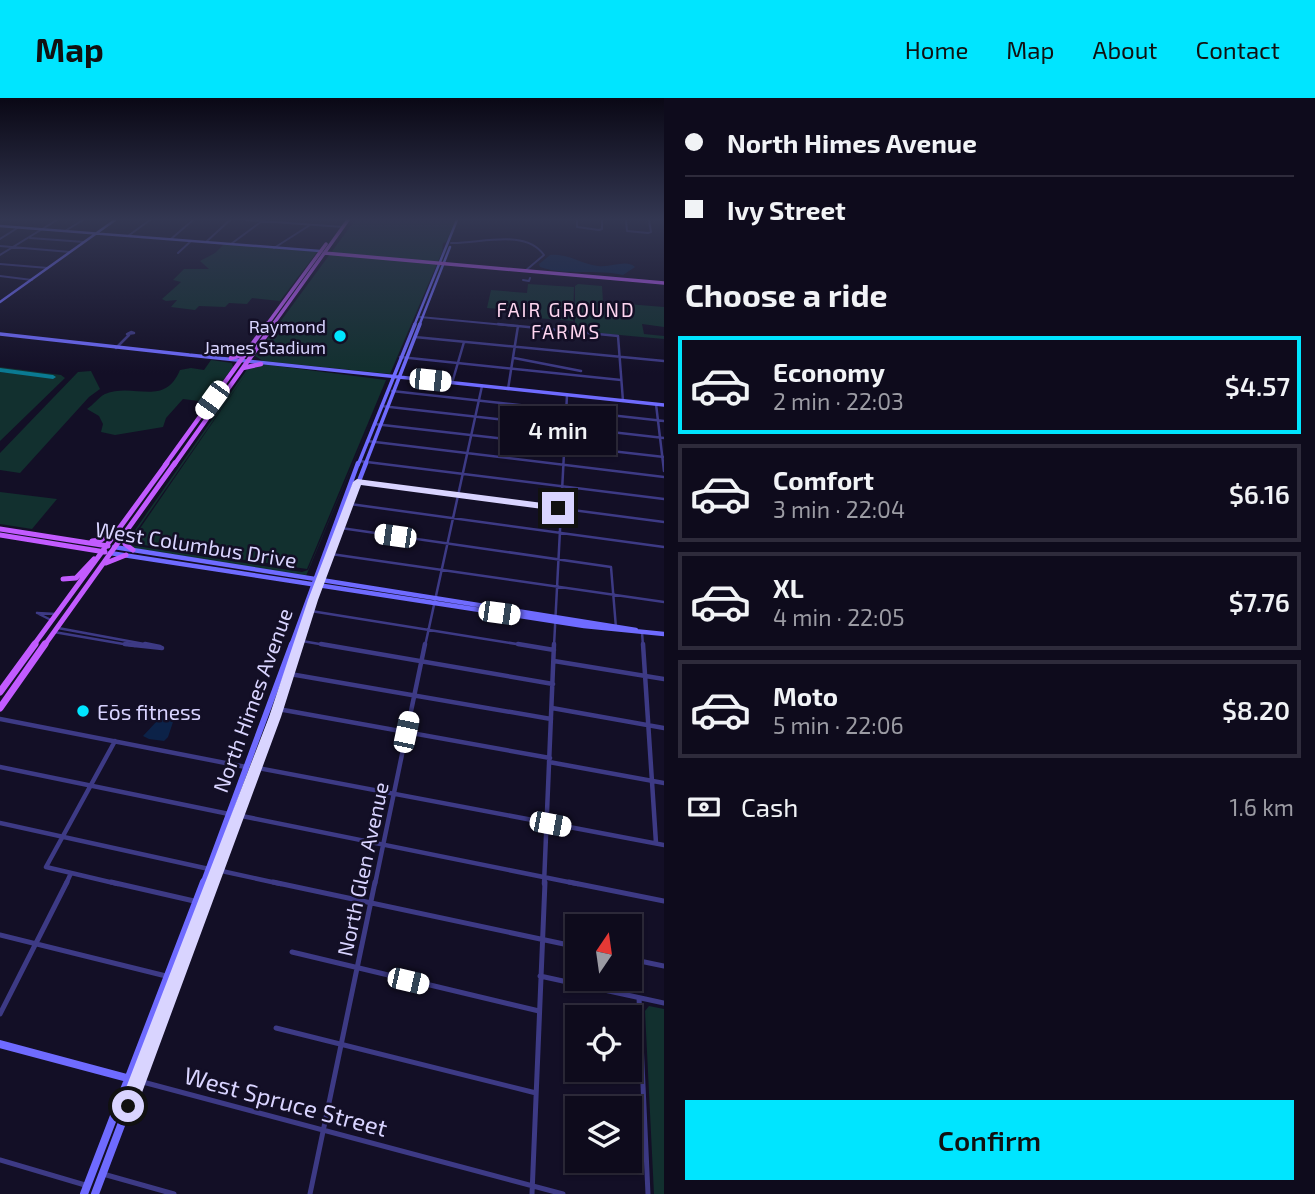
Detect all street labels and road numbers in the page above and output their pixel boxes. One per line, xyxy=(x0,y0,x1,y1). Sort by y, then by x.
street label: West Columbus Drive xyxy=(93,516,299,572)
street label: North Himes Avenue xyxy=(207,604,297,796)
street label: North Glen Avenue xyxy=(331,780,393,958)
street label: West Spruce Street xyxy=(181,1060,391,1142)

